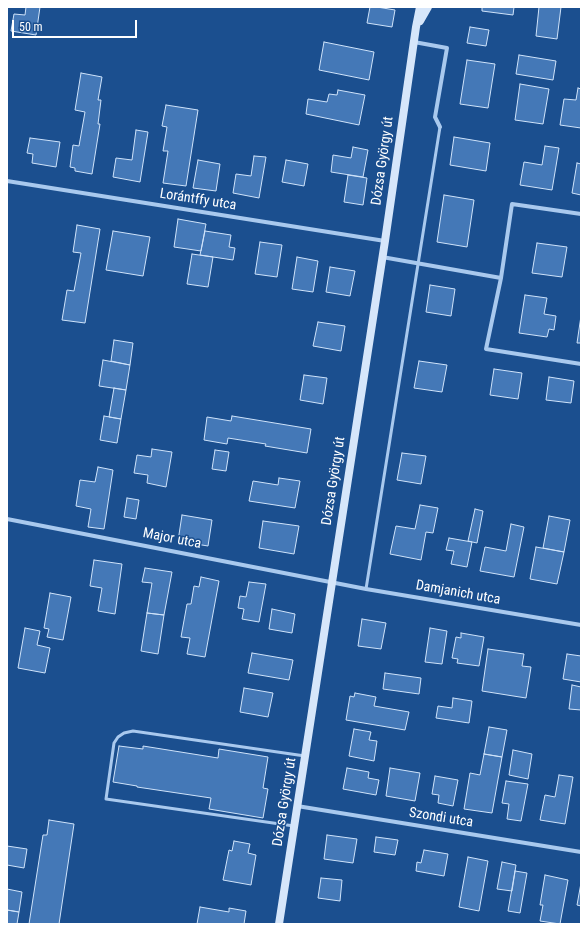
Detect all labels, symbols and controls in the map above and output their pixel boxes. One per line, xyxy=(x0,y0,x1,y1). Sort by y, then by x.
scale bar xyxy=(14,12,139,38)
text: 50 m xyxy=(19,20,43,34)
street label: Dózsa György út xyxy=(368,116,398,206)
street label: Lorántffy utca xyxy=(159,186,237,214)
street label: Dózsa György út xyxy=(319,436,349,526)
street label: Major utca xyxy=(141,525,203,553)
street label: Damjanich utca xyxy=(414,577,502,609)
street label: Dózsa György út xyxy=(270,757,300,847)
street label: Szondi utca xyxy=(408,805,474,831)

